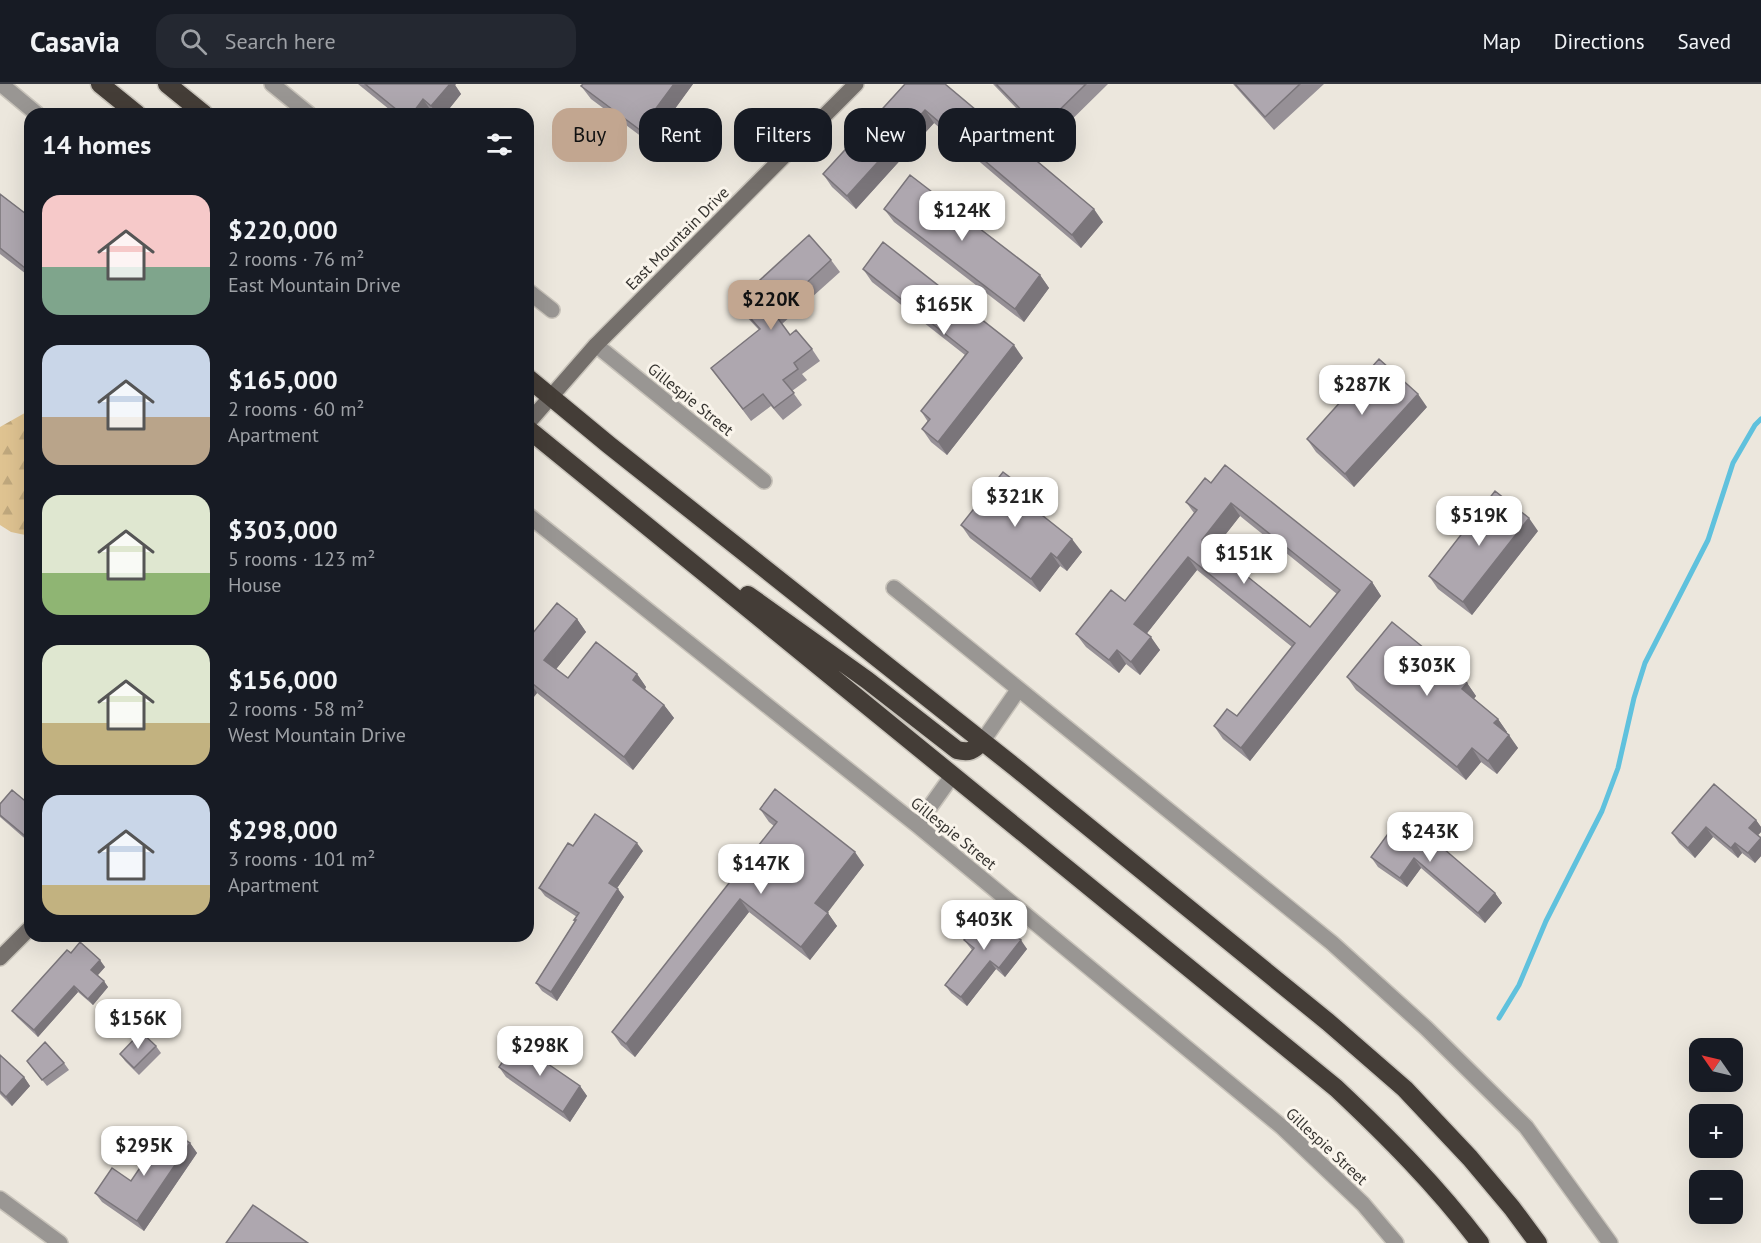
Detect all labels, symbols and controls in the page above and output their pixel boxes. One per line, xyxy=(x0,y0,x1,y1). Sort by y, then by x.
search box xyxy=(156,14,576,68)
text: Casavia xyxy=(30,23,120,60)
icon: search xyxy=(177,25,210,58)
text: Search here xyxy=(225,27,336,55)
text: Map xyxy=(1482,28,1521,55)
text: Directions xyxy=(1554,28,1645,55)
text: Saved xyxy=(1678,28,1731,55)
chip: Buy xyxy=(552,108,627,162)
chip: Rent xyxy=(639,108,722,162)
chip: Filters xyxy=(734,108,832,162)
chip: New xyxy=(844,108,926,162)
chip: Apartment xyxy=(938,108,1076,162)
text: 14 homes xyxy=(42,128,151,161)
icon: filters xyxy=(483,128,516,161)
street label: East Mountain Drive xyxy=(621,182,733,294)
pin: $124K xyxy=(920,191,1004,242)
text: $124K xyxy=(933,197,991,223)
text: $220,000 xyxy=(228,213,338,246)
icon: home xyxy=(90,219,162,291)
text: 2 rooms · 76 m² xyxy=(228,246,364,272)
text: East Mountain Drive xyxy=(228,272,401,298)
pin: $220K xyxy=(729,280,813,331)
pin: $165K xyxy=(902,285,986,336)
text: $220K xyxy=(742,286,800,312)
text: $165K xyxy=(915,291,973,317)
street label: Gillespie Street xyxy=(644,358,738,440)
text: $165,000 xyxy=(228,363,338,396)
pin: $287K xyxy=(1320,365,1404,416)
icon: home xyxy=(90,369,162,441)
text: $287K xyxy=(1333,371,1391,397)
text: 2 rooms · 60 m² xyxy=(228,396,364,422)
text: Apartment xyxy=(228,422,319,448)
pin: $321K xyxy=(973,477,1057,528)
text: $321K xyxy=(986,483,1044,509)
pin: $519K xyxy=(1437,496,1521,547)
text: $519K xyxy=(1450,502,1508,528)
text: $303,000 xyxy=(228,513,338,546)
icon: home xyxy=(90,519,162,591)
pin: $151K xyxy=(1202,534,1286,585)
text: $151K xyxy=(1215,540,1273,566)
text: 5 rooms · 123 m² xyxy=(228,546,375,572)
text: House xyxy=(228,572,282,598)
pin: $303K xyxy=(1385,646,1469,697)
text: $303K xyxy=(1398,652,1456,678)
text: $156,000 xyxy=(228,663,338,696)
icon: home xyxy=(90,669,162,741)
text: 2 rooms · 58 m² xyxy=(228,696,364,722)
text: West Mountain Drive xyxy=(228,722,406,748)
street label: Gillespie Street xyxy=(907,792,1001,874)
pin: $243K xyxy=(1388,812,1472,863)
text: $298,000 xyxy=(228,813,338,846)
text: $243K xyxy=(1401,818,1459,844)
icon: home xyxy=(90,819,162,891)
pin: $147K xyxy=(719,844,803,895)
text: 3 rooms · 101 m² xyxy=(228,846,375,872)
text: $147K xyxy=(732,850,790,876)
text: Apartment xyxy=(228,872,319,898)
pin: $403K xyxy=(942,900,1026,951)
text: $403K xyxy=(955,906,1013,932)
pin: $156K xyxy=(96,999,180,1050)
text: $156K xyxy=(109,1005,167,1031)
pin: $298K xyxy=(498,1026,582,1077)
text: $298K xyxy=(511,1032,569,1058)
north arrow xyxy=(1689,1038,1743,1092)
map controls xyxy=(1689,1038,1743,1224)
street label: Gillespie Street xyxy=(1282,1103,1372,1189)
button: + xyxy=(1689,1104,1743,1158)
pin: $295K xyxy=(102,1126,186,1177)
text: $295K xyxy=(115,1132,173,1158)
button: − xyxy=(1689,1170,1743,1224)

